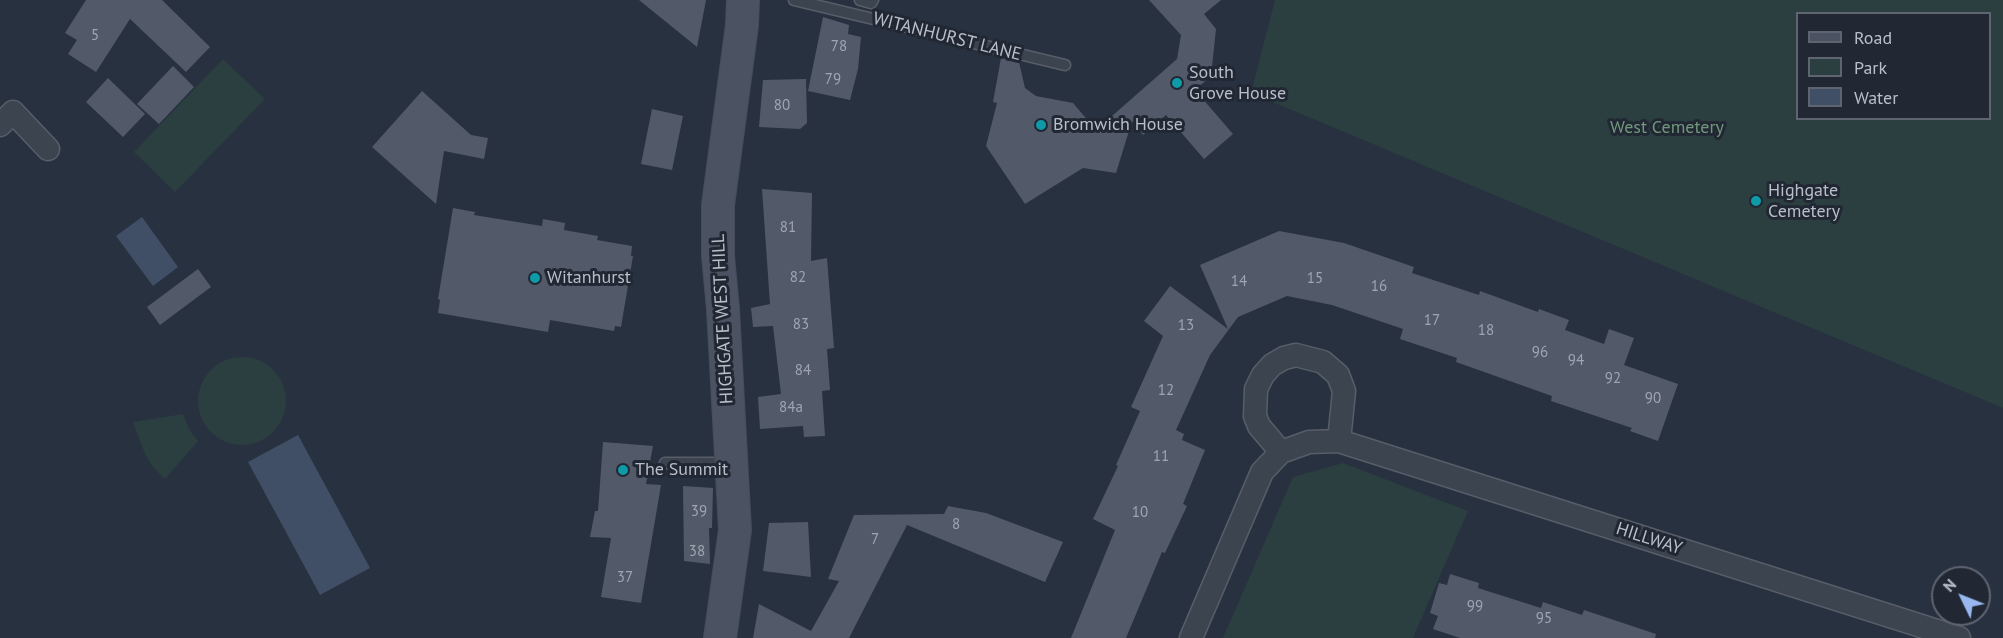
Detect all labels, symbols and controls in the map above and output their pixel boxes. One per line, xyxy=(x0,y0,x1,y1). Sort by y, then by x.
street label: WITANHURST LANE xyxy=(871,8,1023,66)
legend xyxy=(1796,12,1991,120)
text: Road xyxy=(1854,26,1892,49)
house number: 5 xyxy=(91,27,99,45)
house number: 78 xyxy=(831,38,847,56)
text: Park xyxy=(1854,56,1887,79)
place label: South Grove House xyxy=(1189,62,1286,104)
house number: 79 xyxy=(825,71,841,89)
marker: South Grove House xyxy=(1170,76,1184,90)
text: Water xyxy=(1854,86,1898,109)
house number: 80 xyxy=(774,97,790,115)
place label: Bromwich House xyxy=(1053,114,1183,136)
park label: West Cemetery xyxy=(1610,117,1724,139)
marker: Bromwich House xyxy=(1034,118,1048,132)
place label: Highgate Cemetery xyxy=(1768,180,1840,222)
marker: Highgate Cemetery xyxy=(1749,194,1763,208)
house number: 81 xyxy=(780,219,796,237)
street label: HIGHGATE WEST HILL xyxy=(708,234,738,404)
place label: Witanhurst xyxy=(547,267,631,289)
house number: 82 xyxy=(790,269,806,287)
house number: 15 xyxy=(1307,270,1323,288)
marker: Witanhurst xyxy=(528,271,542,285)
house number: 14 xyxy=(1231,273,1247,291)
house number: 16 xyxy=(1371,278,1387,296)
house number: 17 xyxy=(1424,312,1440,330)
house number: 83 xyxy=(793,316,809,334)
house number: 13 xyxy=(1178,317,1194,335)
house number: 18 xyxy=(1478,322,1494,340)
house number: 96 xyxy=(1532,344,1548,362)
house number: 94 xyxy=(1568,352,1584,370)
house number: 84 xyxy=(795,362,811,380)
house number: 92 xyxy=(1605,370,1621,388)
house number: 12 xyxy=(1158,382,1174,400)
house number: 90 xyxy=(1645,390,1661,408)
house number: 84a xyxy=(779,399,803,417)
house number: 11 xyxy=(1153,448,1169,466)
place label: The Summit xyxy=(635,459,728,481)
marker: The Summit xyxy=(616,463,630,477)
house number: 39 xyxy=(691,503,707,521)
house number: 10 xyxy=(1132,504,1148,522)
house number: 8 xyxy=(952,516,960,534)
street label: HILLWAY xyxy=(1613,518,1685,560)
house number: 7 xyxy=(871,531,879,549)
house number: 38 xyxy=(689,543,705,561)
north arrow xyxy=(1931,566,1991,626)
house number: 37 xyxy=(617,569,633,587)
text: N xyxy=(1938,574,1960,596)
house number: 99 xyxy=(1467,598,1483,616)
house number: 95 xyxy=(1536,610,1552,628)

